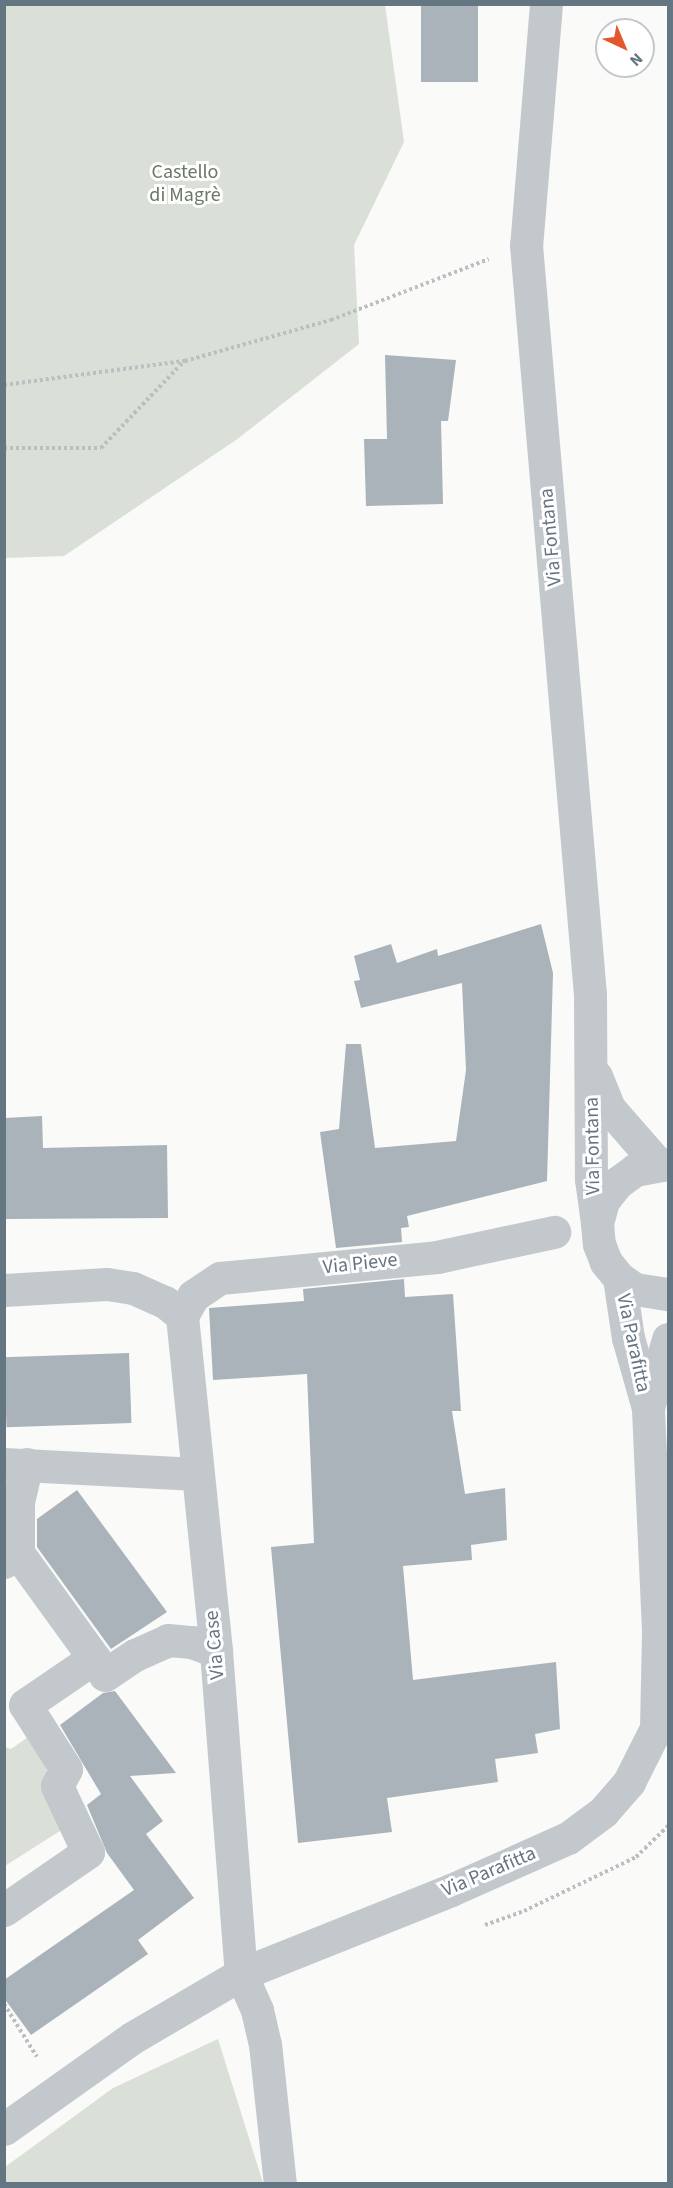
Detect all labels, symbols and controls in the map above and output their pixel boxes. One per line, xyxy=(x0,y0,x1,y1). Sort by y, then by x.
north arrow xyxy=(595,18,655,78)
text: N xyxy=(625,48,648,71)
park label: Castello di Magrè xyxy=(149,160,221,207)
street label: Via Fontana xyxy=(535,487,567,587)
street label: Via Fontana xyxy=(580,1097,606,1195)
street label: Via Pieve xyxy=(322,1248,398,1280)
street label: Via Parafitta xyxy=(611,1292,655,1394)
street label: Via Case xyxy=(200,1610,230,1680)
street label: Via Parafitta xyxy=(438,1841,540,1903)

